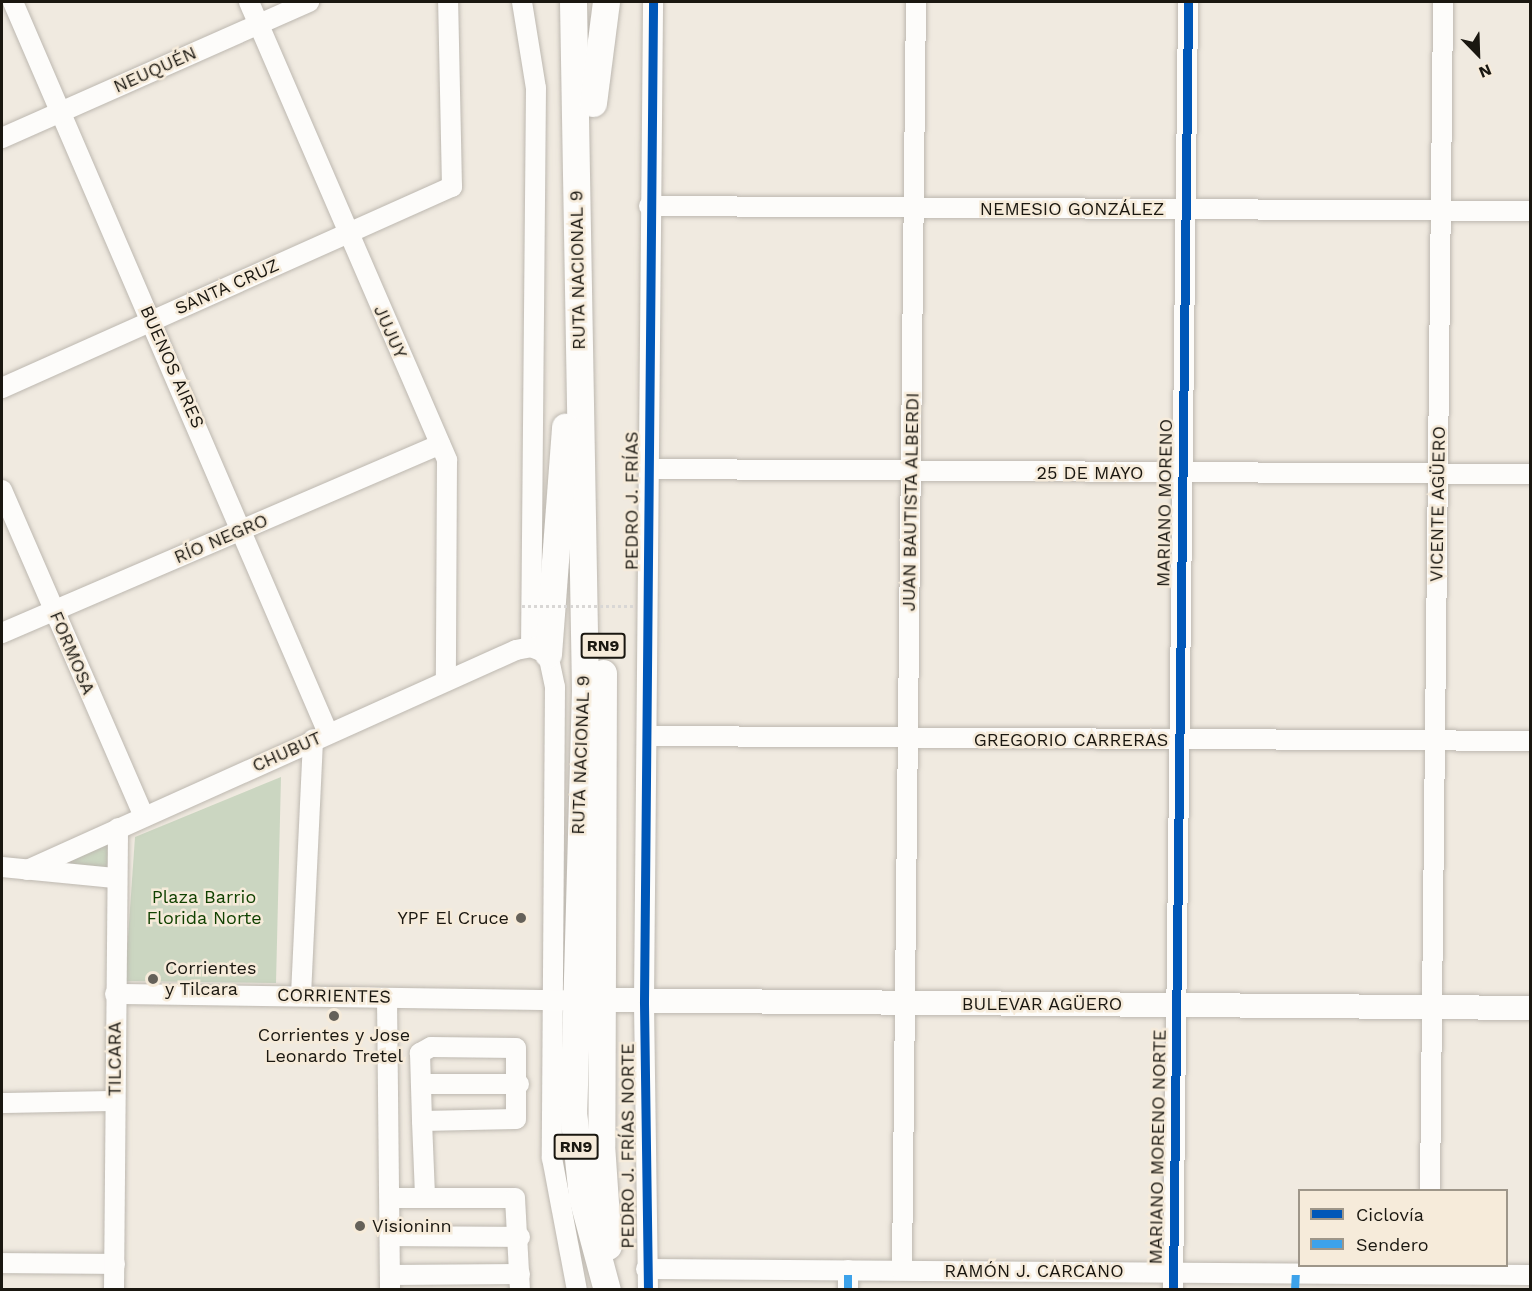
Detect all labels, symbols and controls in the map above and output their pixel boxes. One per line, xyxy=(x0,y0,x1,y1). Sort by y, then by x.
north arrow xyxy=(1448,24,1508,84)
street label: NEUQUÉN xyxy=(110,42,200,98)
text: N xyxy=(1476,60,1494,82)
street label: RUTA NACIONAL 9 xyxy=(566,189,590,351)
street label: NEMESIO GONZÁLEZ xyxy=(980,198,1164,220)
street label: SANTA CRUZ xyxy=(171,254,283,320)
street label: BUENOS AIRES xyxy=(135,302,209,432)
street label: JUJUY xyxy=(369,302,411,362)
street label: JUAN BAUTISTA ALBERDI xyxy=(898,392,924,612)
street label: MARIANO MORENO xyxy=(1153,419,1177,587)
street label: VICENTE AGÜERO xyxy=(1426,426,1450,582)
street label: PEDRO J. FRÍAS xyxy=(621,431,643,571)
street label: 25 DE MAYO xyxy=(1036,462,1144,484)
street label: RÍO NEGRO xyxy=(171,510,271,568)
street label: FORMOSA xyxy=(45,608,99,698)
road number: RN9 xyxy=(580,633,626,659)
street label: RUTA NACIONAL 9 xyxy=(567,674,595,836)
street label: CHUBUT xyxy=(249,727,325,777)
street label: GREGORIO CARRERAS xyxy=(974,729,1168,751)
park label: Plaza Barrio Florida Norte xyxy=(146,887,262,930)
place label: YPF El Cruce xyxy=(397,907,509,929)
marker: YPF El Cruce xyxy=(514,911,528,925)
place label: Corrientes y Tilcara xyxy=(165,958,256,1000)
marker: Corrientes y Tilcara xyxy=(146,972,160,986)
street label: CORRIENTES xyxy=(277,984,391,1008)
street label: BULEVAR AGÜERO xyxy=(961,993,1123,1015)
marker: Corrientes y Jose Leonardo Tretel xyxy=(327,1009,341,1023)
street label: TILCARA xyxy=(104,1022,126,1096)
place label: Corrientes y Jose Leonardo Tretel xyxy=(257,1025,411,1068)
street label: MARIANO MORENO NORTE xyxy=(1145,1029,1171,1265)
street label: PEDRO J. FRÍAS NORTE xyxy=(617,1043,639,1249)
road number: RN9 xyxy=(554,1134,598,1160)
legend xyxy=(1298,1189,1508,1267)
text: Ciclovía xyxy=(1356,1204,1424,1225)
place label: Visioninn xyxy=(372,1215,452,1237)
marker: Visioninn xyxy=(353,1219,367,1233)
text: Sendero xyxy=(1356,1234,1429,1255)
street label: RAMÓN J. CARCANO xyxy=(944,1260,1124,1282)

